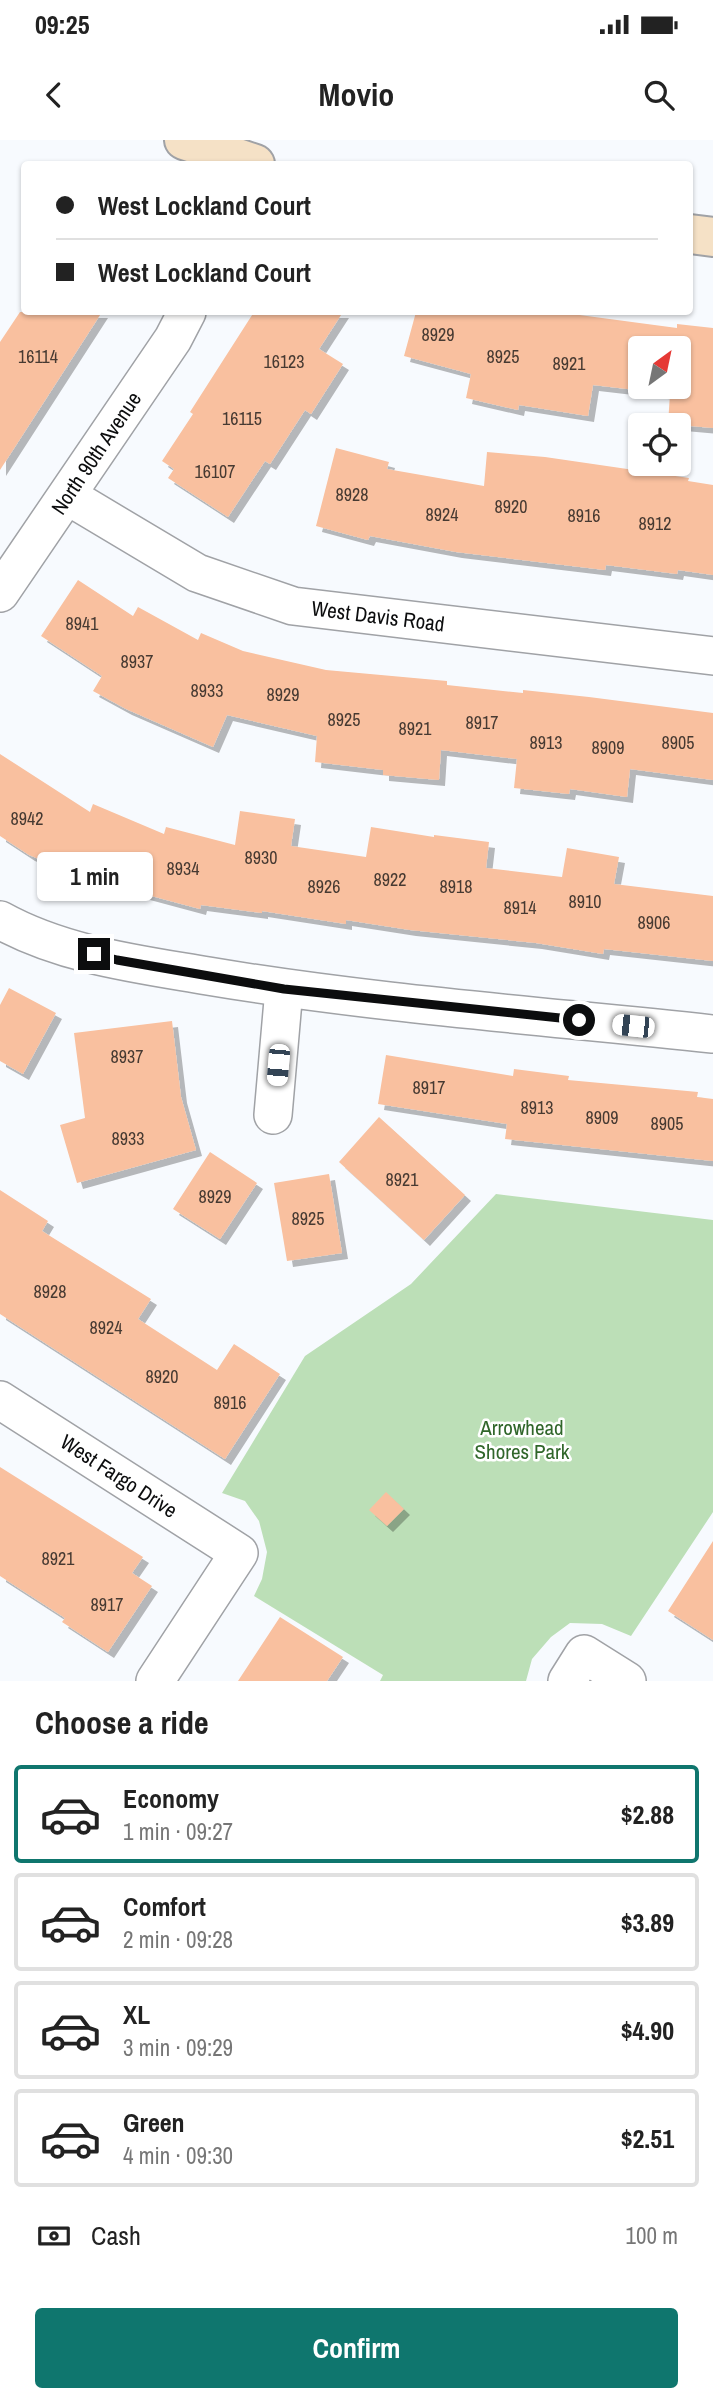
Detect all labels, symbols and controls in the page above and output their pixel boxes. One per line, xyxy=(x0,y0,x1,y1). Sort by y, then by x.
text: 09:25 xyxy=(35,7,90,42)
text: Movio xyxy=(319,73,394,116)
icon: back xyxy=(35,76,73,114)
icon: search xyxy=(640,76,678,114)
text: West Lockland Court xyxy=(98,188,311,223)
text: West Lockland Court xyxy=(98,255,311,290)
house number: 8929 xyxy=(422,322,454,347)
north arrow xyxy=(628,336,691,399)
map controls xyxy=(628,336,691,476)
house number: 16114 xyxy=(18,344,58,369)
house number: 8925 xyxy=(487,344,519,369)
house number: 16123 xyxy=(263,349,305,374)
house number: 8921 xyxy=(553,351,586,376)
street label: North 90th Avenue xyxy=(44,386,148,520)
house number: 16115 xyxy=(222,406,262,431)
button: locate xyxy=(628,413,691,476)
house number: 16107 xyxy=(194,459,236,484)
house number: 8928 xyxy=(336,482,368,507)
house number: 8920 xyxy=(495,494,527,519)
house number: 8924 xyxy=(426,502,458,527)
house number: 8916 xyxy=(568,503,600,528)
house number: 8912 xyxy=(639,511,671,536)
street label: West Davis Road xyxy=(310,593,446,639)
house number: 8941 xyxy=(66,611,99,636)
house number: 8937 xyxy=(121,649,153,674)
house number: 8933 xyxy=(191,678,223,703)
house number: 8929 xyxy=(267,682,299,707)
house number: 8925 xyxy=(328,707,360,732)
house number: 8917 xyxy=(466,710,498,735)
house number: 8921 xyxy=(399,716,432,741)
house number: 8913 xyxy=(530,730,562,755)
house number: 8905 xyxy=(662,730,694,755)
house number: 8909 xyxy=(592,735,624,760)
house number: 8942 xyxy=(11,806,43,831)
house number: 8930 xyxy=(245,845,277,870)
callout: 1 min xyxy=(36,852,152,902)
house number: 8934 xyxy=(167,856,199,881)
text: 1 min xyxy=(70,861,120,892)
house number: 8922 xyxy=(374,867,406,892)
house number: 8926 xyxy=(308,874,340,899)
house number: 8918 xyxy=(440,874,472,899)
house number: 8910 xyxy=(569,889,601,914)
house number: 8914 xyxy=(504,895,536,920)
house number: 8906 xyxy=(638,910,670,935)
route end xyxy=(78,938,110,970)
route start xyxy=(563,1004,595,1036)
car xyxy=(612,1013,655,1039)
car xyxy=(266,1043,291,1087)
house number: 8937 xyxy=(111,1044,143,1069)
house number: 8917 xyxy=(413,1075,445,1100)
house number: 8913 xyxy=(521,1095,553,1120)
house number: 8909 xyxy=(586,1105,618,1130)
house number: 8905 xyxy=(651,1111,683,1136)
house number: 8933 xyxy=(112,1126,144,1151)
house number: 8921 xyxy=(386,1167,419,1192)
house number: 8929 xyxy=(199,1184,231,1209)
house number: 8925 xyxy=(292,1206,324,1231)
house number: 8928 xyxy=(34,1279,66,1304)
house number: 8924 xyxy=(90,1315,122,1340)
house number: 8920 xyxy=(146,1364,178,1389)
house number: 8916 xyxy=(214,1390,246,1415)
park label: Arrowhead Shores Park xyxy=(475,1413,570,1466)
street label: West Fargo Drive xyxy=(55,1427,183,1525)
house number: 8921 xyxy=(42,1546,75,1571)
house number: 8917 xyxy=(91,1592,123,1617)
text: Choose a ride xyxy=(35,1701,209,1744)
text: Economy xyxy=(123,1781,219,1816)
icon: car xyxy=(39,1783,102,1846)
text: $2.88 xyxy=(621,1797,674,1832)
text: 1 min · 09:27 xyxy=(123,1816,233,1847)
text: Comfort xyxy=(123,1889,206,1924)
icon: car xyxy=(39,1891,102,1954)
text: $3.89 xyxy=(621,1905,674,1940)
text: 2 min · 09:28 xyxy=(123,1924,233,1955)
text: XL xyxy=(123,1997,150,2032)
icon: car xyxy=(39,1999,102,2062)
text: $4.90 xyxy=(621,2013,674,2048)
text: 3 min · 09:29 xyxy=(123,2032,233,2063)
text: Green xyxy=(123,2105,185,2140)
icon: car xyxy=(39,2107,102,2170)
text: $2.51 xyxy=(621,2121,674,2156)
text: 4 min · 09:30 xyxy=(123,2140,233,2171)
icon: cash xyxy=(35,2217,73,2255)
text: Cash xyxy=(91,2218,141,2253)
text: 100 m xyxy=(626,2220,678,2251)
button: Confirm xyxy=(35,2308,678,2388)

